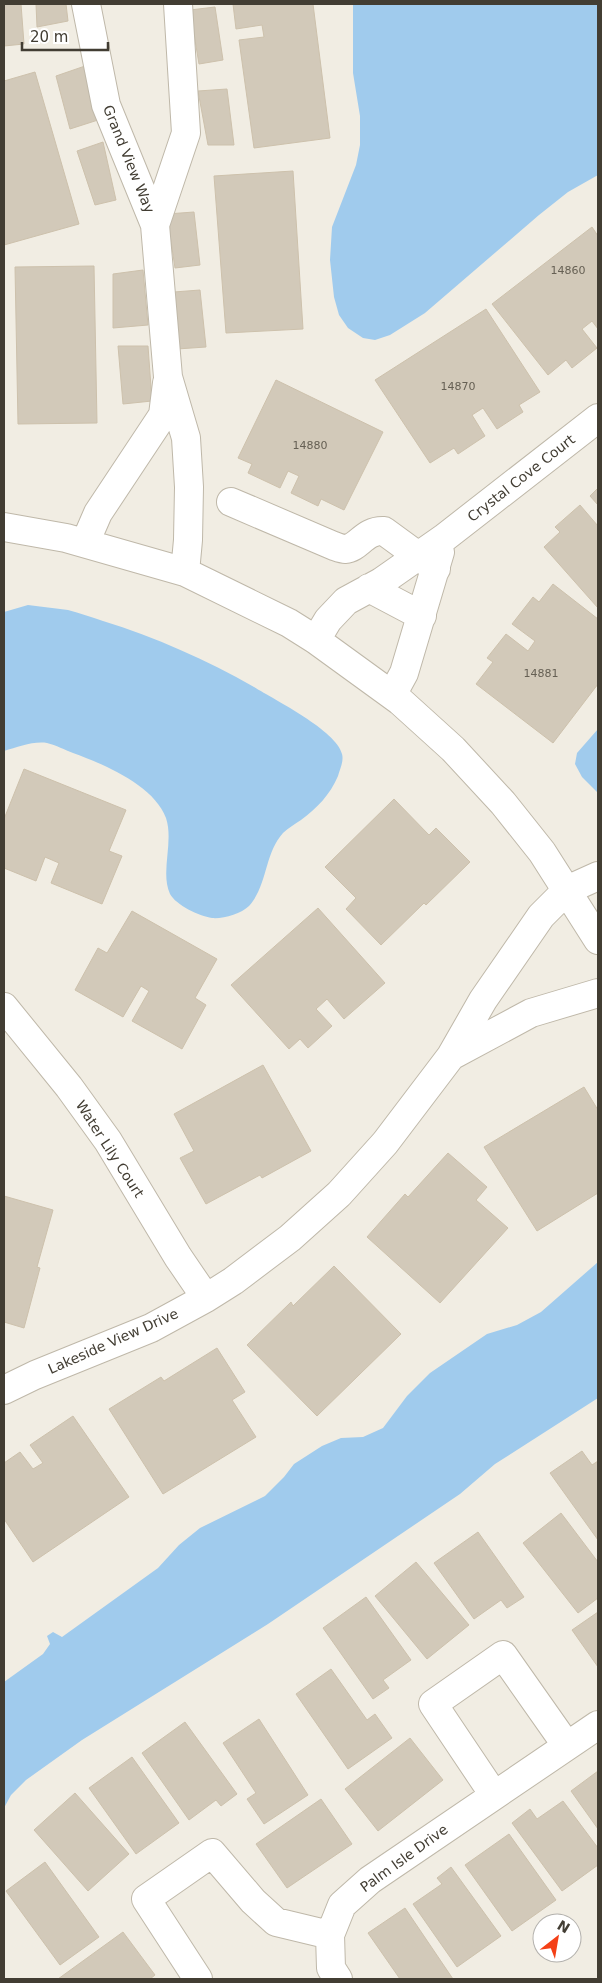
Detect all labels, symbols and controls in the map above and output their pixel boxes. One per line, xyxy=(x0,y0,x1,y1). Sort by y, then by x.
scale bar xyxy=(22,20,109,52)
text: 20 m xyxy=(30,28,68,46)
street label: Grand View Way xyxy=(100,103,158,215)
house number: 14860 xyxy=(551,264,586,277)
house number: 14870 xyxy=(441,380,476,393)
street label: Crystal Cove Court xyxy=(464,431,578,525)
house number: 14880 xyxy=(293,439,328,452)
house number: 14881 xyxy=(524,667,559,680)
street label: Water Lily Court xyxy=(73,1097,148,1201)
street label: Lakeside View Drive xyxy=(45,1305,181,1377)
street label: Palm Isle Drive xyxy=(357,1821,451,1895)
north arrow xyxy=(532,1913,582,1963)
text: N xyxy=(555,1917,573,1937)

